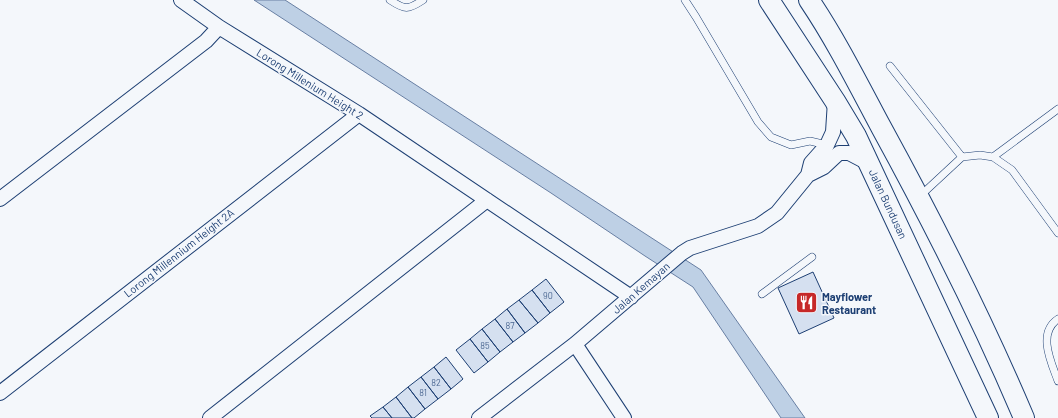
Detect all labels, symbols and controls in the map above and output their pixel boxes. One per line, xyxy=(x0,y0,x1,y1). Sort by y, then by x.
street label: Lorong Millenium Height 2 xyxy=(254,45,366,122)
street label: Jalan Bundusan xyxy=(867,167,910,241)
street label: Lorong Millennium Height 2A xyxy=(121,205,237,300)
street label: Jalan Kemayan xyxy=(609,259,672,316)
house number: 90 xyxy=(543,290,553,301)
restaurant icon: Mayflower Restaurant xyxy=(793,290,819,316)
place label: Mayflower Restaurant xyxy=(822,290,876,316)
house number: 87 xyxy=(506,320,515,331)
house number: 85 xyxy=(480,340,490,351)
house number: 82 xyxy=(431,377,441,388)
house number: 81 xyxy=(419,387,427,398)

